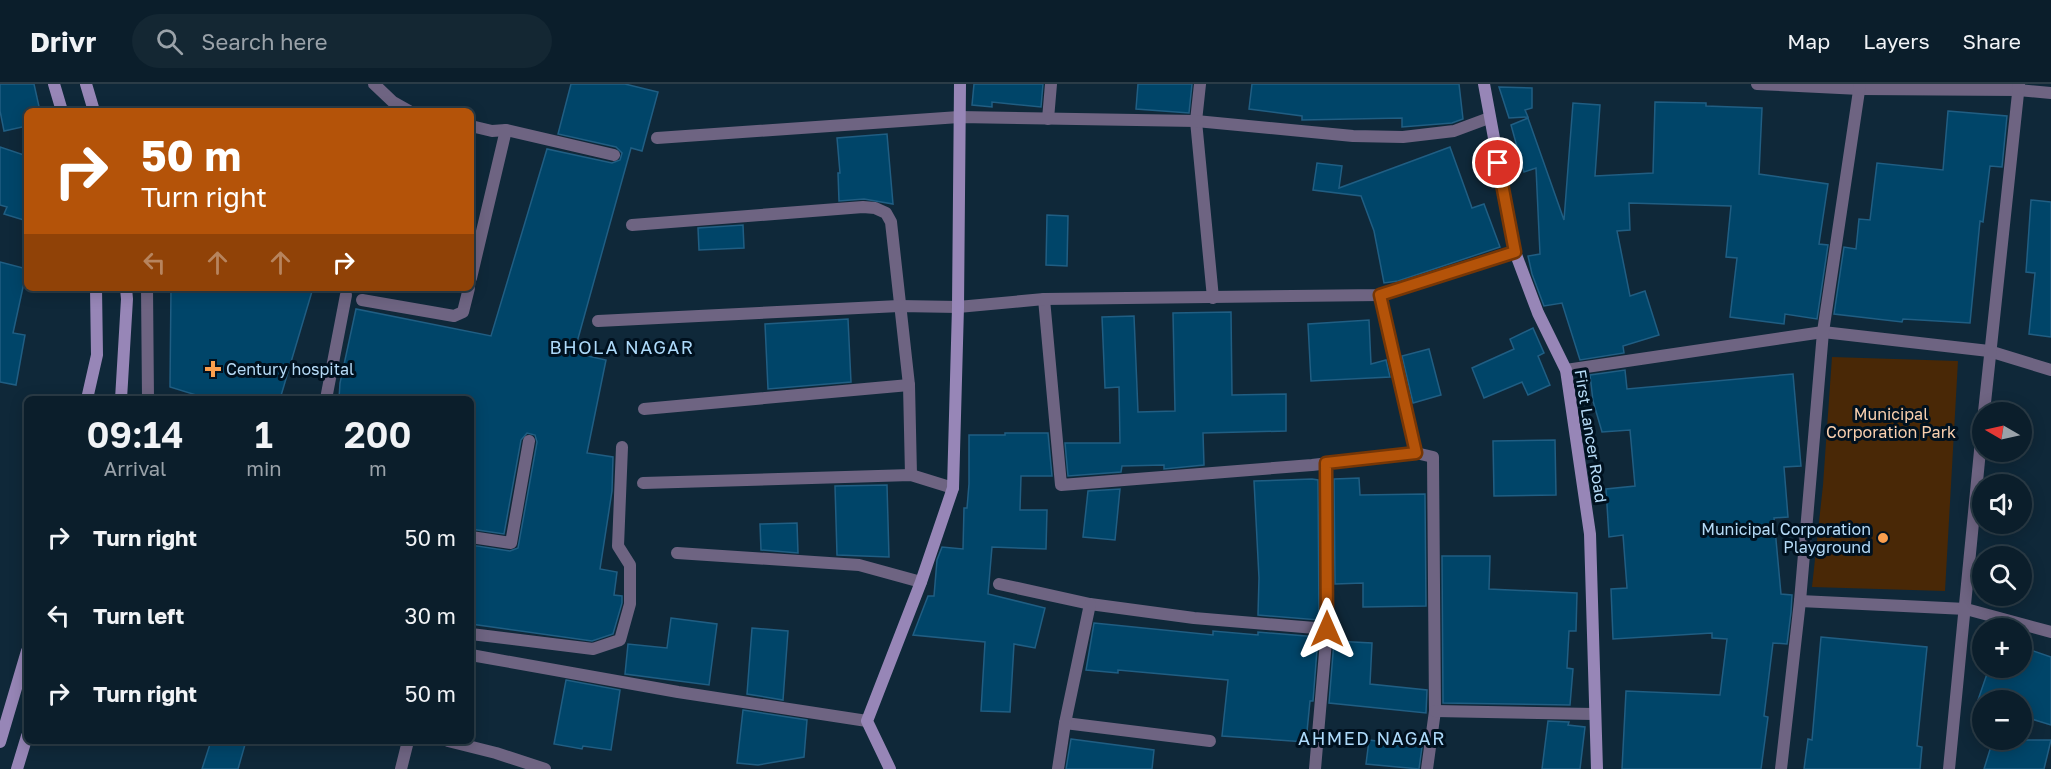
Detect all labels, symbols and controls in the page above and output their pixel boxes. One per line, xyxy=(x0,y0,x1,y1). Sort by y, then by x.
search box xyxy=(132,14,552,68)
text: Drivr xyxy=(30,25,96,58)
icon: search xyxy=(153,25,186,58)
text: Search here xyxy=(201,28,327,55)
text: Map xyxy=(1787,28,1830,54)
text: Layers xyxy=(1863,28,1930,54)
text: Share xyxy=(1963,28,2021,54)
text: 50 m xyxy=(141,130,241,180)
icon: right xyxy=(42,132,120,210)
pin xyxy=(1472,137,1523,188)
icon: arrive xyxy=(1481,146,1514,179)
text: Turn right xyxy=(141,181,267,213)
icon: left xyxy=(138,246,171,279)
icon: ahead xyxy=(201,246,234,279)
icon: ahead xyxy=(264,246,297,279)
icon: right xyxy=(327,246,360,279)
district label: BHOLA NAGAR xyxy=(550,336,694,358)
place label: Century hospital xyxy=(226,359,354,379)
marker: Century hospital xyxy=(204,360,222,378)
street label: First Lancer Road xyxy=(1571,368,1611,504)
north arrow xyxy=(1972,402,2032,462)
map controls xyxy=(1972,402,2032,750)
park label: Municipal Corporation Park xyxy=(1826,404,1956,442)
text: 09:14 xyxy=(86,413,184,456)
text: 1 xyxy=(255,413,273,456)
text: 200 xyxy=(344,413,412,456)
text: Arrival xyxy=(104,456,166,480)
text: min xyxy=(246,456,282,480)
text: m xyxy=(369,456,387,480)
button: sound xyxy=(1972,474,2032,534)
place label: Municipal Corporation Playground xyxy=(1701,519,1871,557)
icon: right xyxy=(42,521,75,554)
text: Turn right xyxy=(93,524,197,551)
text: 50 m xyxy=(405,524,456,551)
marker: Municipal Corporation Playground xyxy=(1876,531,1890,545)
button: search xyxy=(1972,546,2032,606)
position arrow xyxy=(1295,597,1359,661)
icon: left xyxy=(42,599,75,632)
text: Turn left xyxy=(93,602,184,629)
text: 30 m xyxy=(405,602,456,629)
button: + xyxy=(1972,618,2032,678)
icon: right xyxy=(42,677,75,710)
text: Turn right xyxy=(93,680,197,707)
text: 50 m xyxy=(405,680,456,707)
button: − xyxy=(1972,690,2032,750)
district label: AHMED NAGAR xyxy=(1298,727,1446,749)

